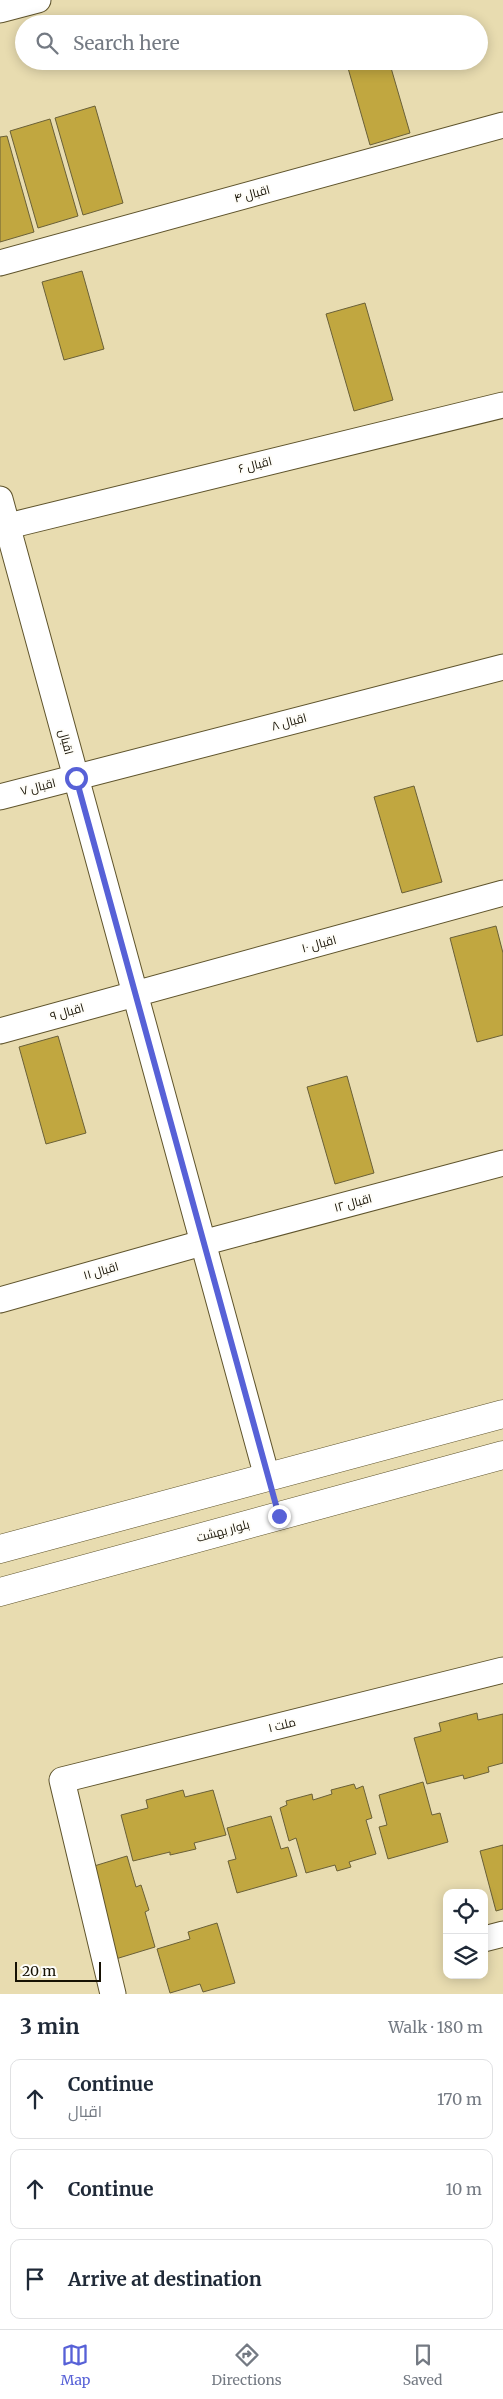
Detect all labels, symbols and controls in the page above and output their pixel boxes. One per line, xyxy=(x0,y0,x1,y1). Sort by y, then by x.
search box xyxy=(15,15,488,70)
icon: search xyxy=(33,29,61,57)
text: Search here xyxy=(73,31,180,55)
street label: اقبال ۴ xyxy=(232,182,271,205)
street label: اقبال ۶ xyxy=(236,453,273,476)
street label: اقبال ۸ xyxy=(270,710,308,733)
street label: اقبال xyxy=(56,728,77,756)
route start xyxy=(65,767,88,790)
street label: اقبال ۷ xyxy=(19,775,57,798)
street label: اقبال ۱۰ xyxy=(300,932,338,955)
street label: اقبال ۹ xyxy=(48,1000,86,1024)
street label: اقبال ۱۲ xyxy=(332,1190,373,1215)
street label: اقبال ۱۱ xyxy=(82,1258,120,1283)
route end xyxy=(268,1505,291,1528)
street label: بلوار بهشت xyxy=(195,1516,251,1545)
street label: ملت ۱ xyxy=(267,1714,297,1735)
map controls xyxy=(443,1889,488,1979)
button: locate xyxy=(443,1889,488,1934)
button: layers xyxy=(443,1934,488,1979)
scale bar xyxy=(15,1959,101,1982)
text: 20 m xyxy=(22,1962,56,1980)
text: 3 min xyxy=(20,2013,79,2040)
text: Walk · 180 m xyxy=(388,2017,483,2037)
text: Continue xyxy=(68,2072,154,2096)
icon: ahead xyxy=(21,2085,49,2113)
text: 170 m xyxy=(437,2089,482,2109)
text: اقبال xyxy=(68,2101,102,2121)
icon: ahead xyxy=(21,2175,49,2203)
text: Continue xyxy=(68,2177,154,2201)
text: 10 m xyxy=(445,2179,482,2199)
icon: arrive xyxy=(21,2265,49,2293)
text: Arrive at destination xyxy=(68,2267,262,2291)
tab: Map xyxy=(61,2341,90,2389)
tab: Directions xyxy=(212,2341,282,2389)
tab: Saved xyxy=(403,2341,442,2389)

